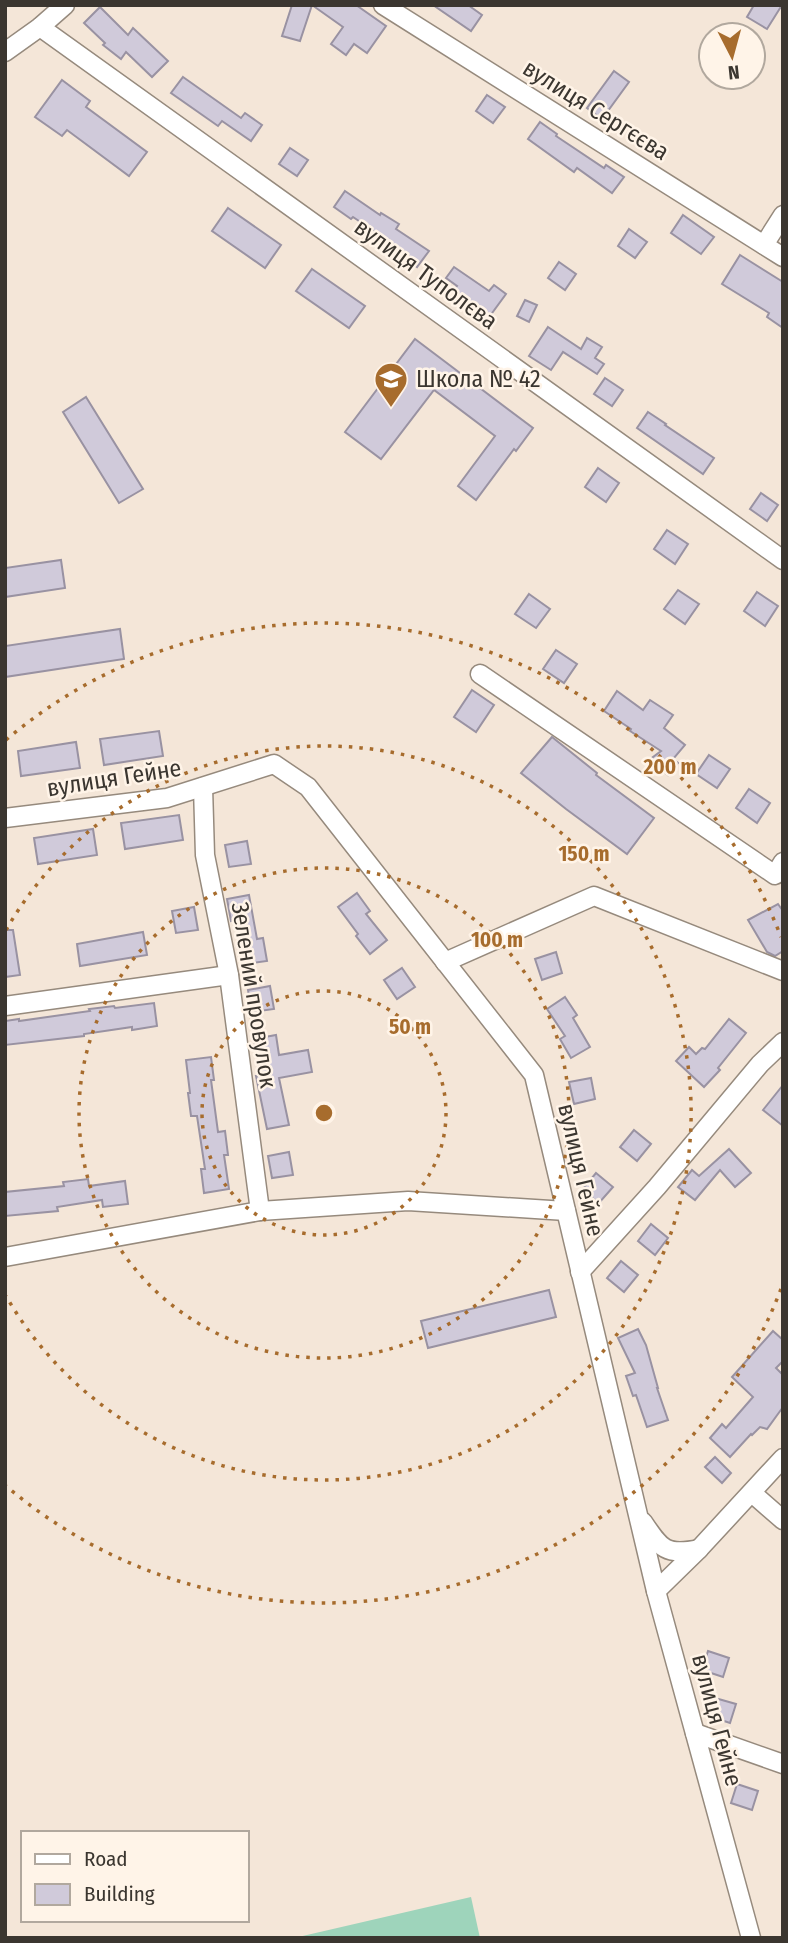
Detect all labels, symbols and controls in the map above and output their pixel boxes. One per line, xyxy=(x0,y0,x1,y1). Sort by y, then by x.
north arrow xyxy=(697,21,767,91)
street label: вулиця Сергєєва xyxy=(518,54,674,166)
text: N xyxy=(727,60,741,84)
street label: вулиця Туполєва xyxy=(349,213,503,335)
school or university icon: Школа № 42 xyxy=(372,360,410,409)
place label: Школа № 42 xyxy=(416,365,541,393)
street label: вулиця Гейне xyxy=(45,754,183,802)
text: 200 m xyxy=(642,754,697,780)
text: 150 m xyxy=(558,841,610,867)
street label: Зелений провулок xyxy=(225,900,283,1091)
text: 100 m xyxy=(471,927,523,953)
text: 50 m xyxy=(389,1014,431,1040)
centre of rings xyxy=(312,1101,336,1125)
street label: вулиця Гейне xyxy=(552,1101,610,1239)
street label: вулиця Гейне xyxy=(686,1651,748,1789)
legend xyxy=(21,1831,248,1922)
text: Road xyxy=(84,1846,128,1872)
text: Building xyxy=(84,1881,155,1907)

